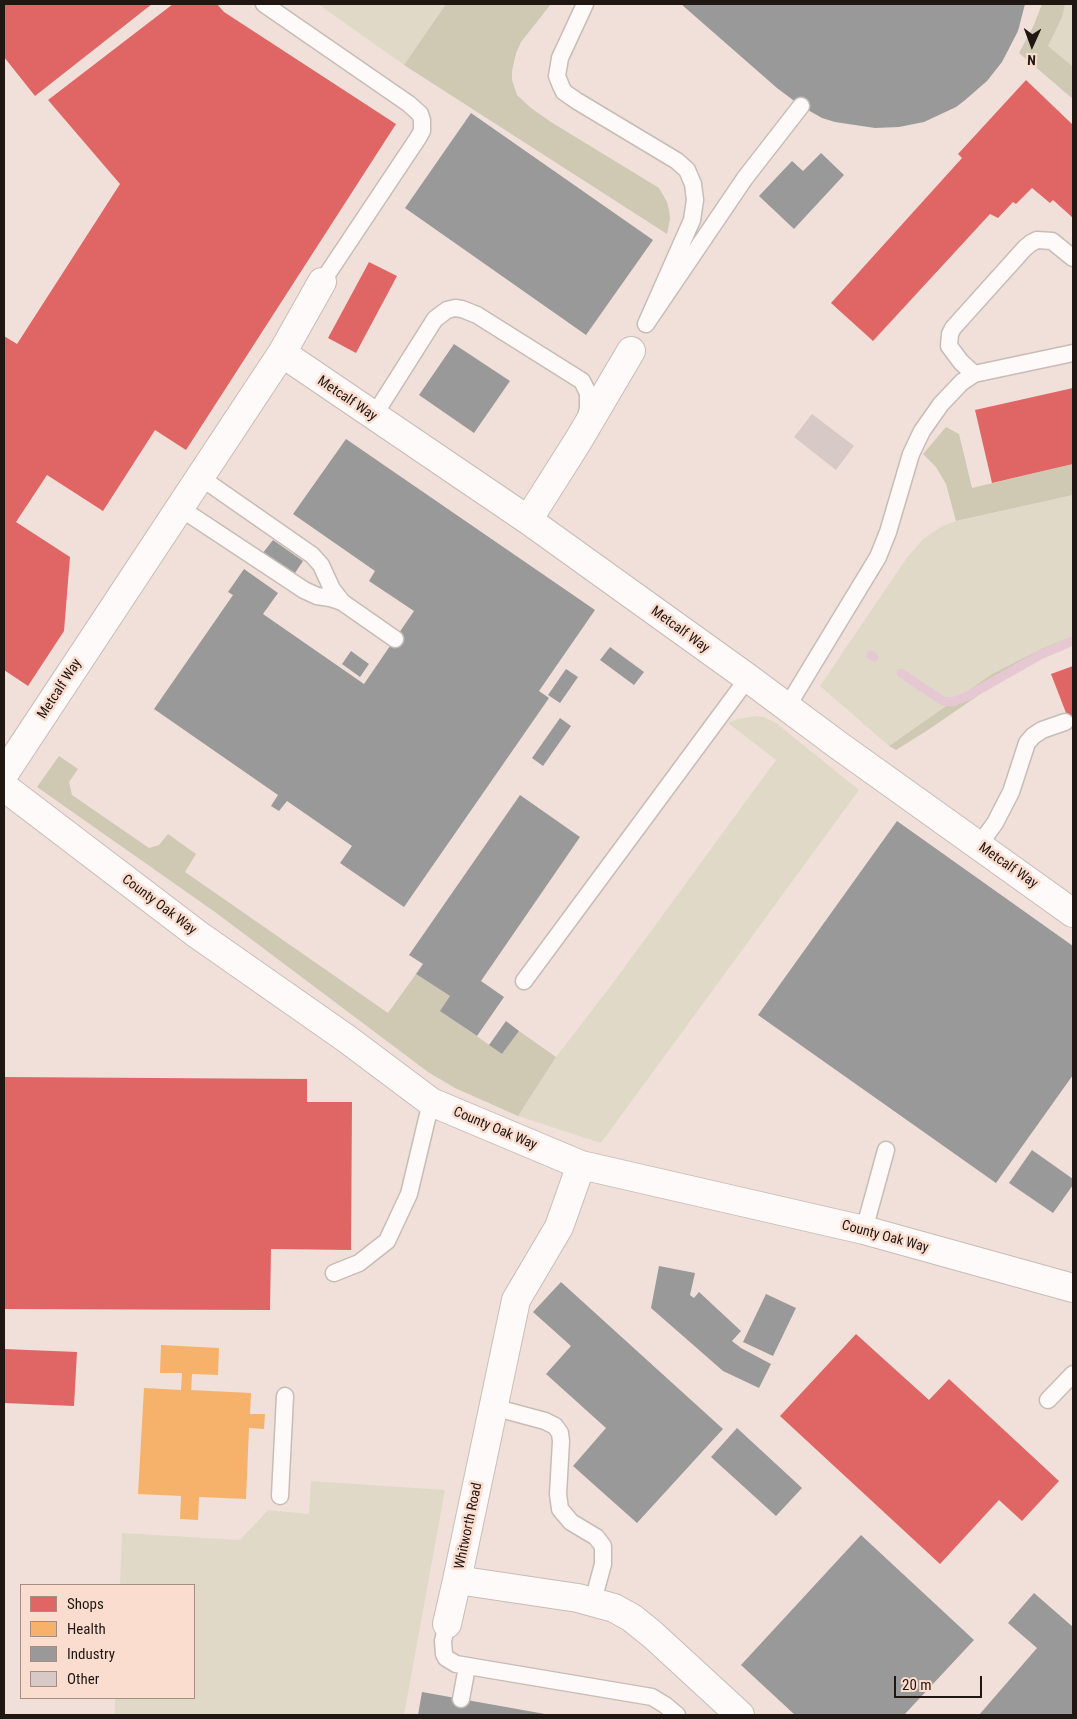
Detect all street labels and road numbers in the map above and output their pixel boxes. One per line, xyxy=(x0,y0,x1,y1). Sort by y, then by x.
street label: Metcalf Way xyxy=(314,373,380,425)
street label: Metcalf Way xyxy=(647,603,713,657)
street label: Metcalf Way xyxy=(34,656,86,722)
street label: Metcalf Way xyxy=(975,840,1041,892)
street label: County Oak Way xyxy=(118,871,200,939)
street label: County Oak Way xyxy=(451,1104,539,1154)
street label: County Oak Way xyxy=(840,1217,930,1257)
street label: Whitworth Road xyxy=(452,1481,486,1571)

